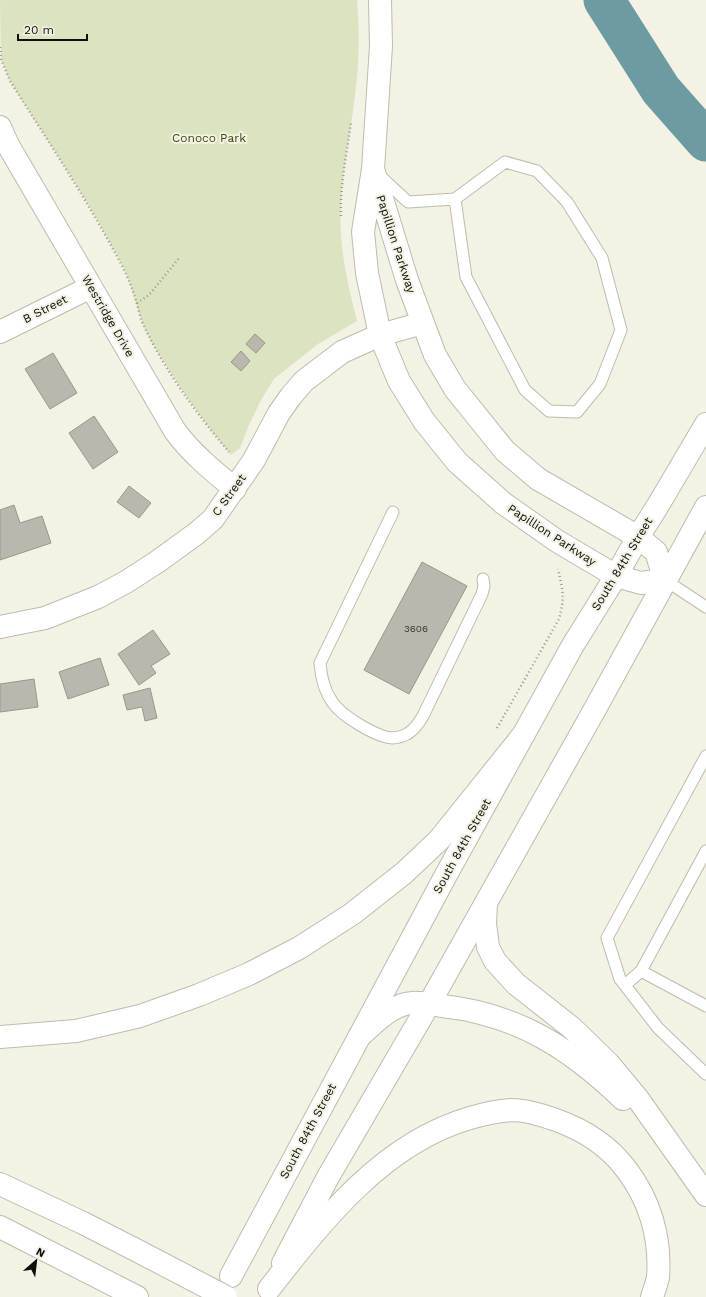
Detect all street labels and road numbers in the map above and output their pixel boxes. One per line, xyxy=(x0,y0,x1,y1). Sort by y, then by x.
street label: Papillion Parkway xyxy=(374,193,419,296)
street label: Westridge Drive xyxy=(79,273,137,360)
street label: B Street xyxy=(20,292,70,326)
street label: C Street xyxy=(209,471,249,519)
street label: Papillion Parkway xyxy=(505,501,599,569)
street label: South 84th Street xyxy=(589,515,655,613)
street label: South 84th Street xyxy=(430,796,494,896)
street label: South 84th Street xyxy=(277,1081,339,1181)

